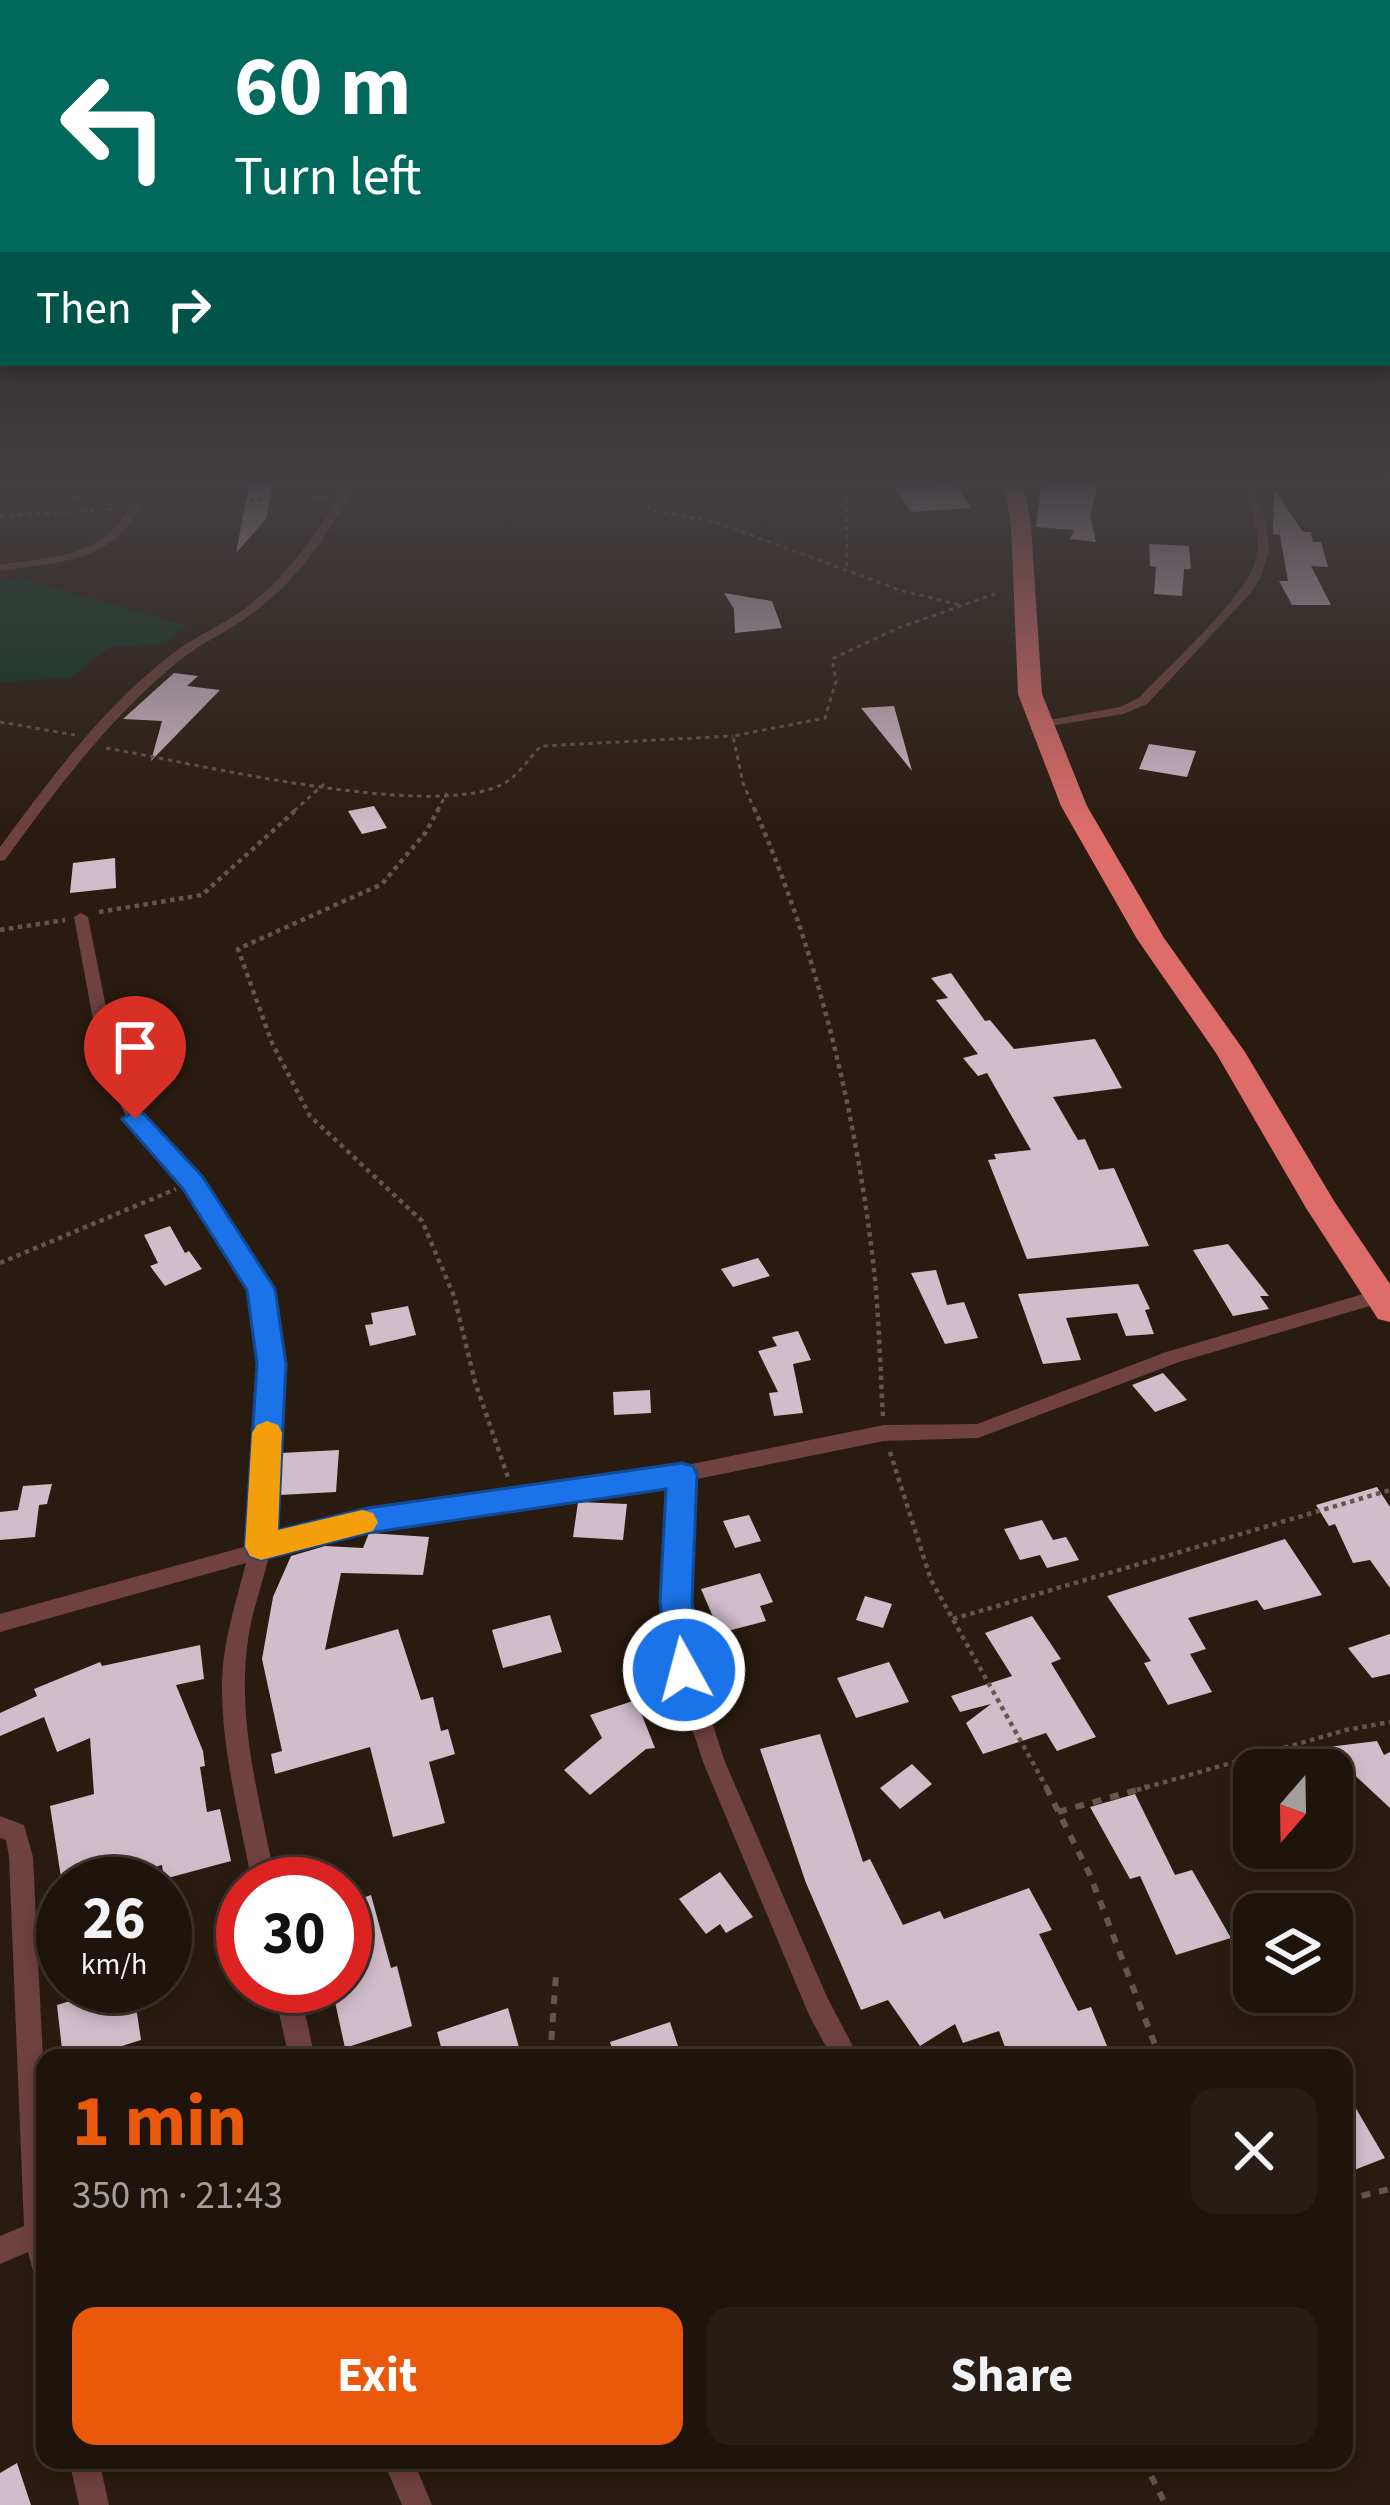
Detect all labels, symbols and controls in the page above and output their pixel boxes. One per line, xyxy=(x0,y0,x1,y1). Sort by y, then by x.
text: 60 m xyxy=(234,28,412,148)
icon: left xyxy=(36,48,192,204)
text: Turn left xyxy=(234,139,421,216)
icon: right xyxy=(156,276,222,342)
text: Then xyxy=(36,277,132,341)
pin xyxy=(84,996,186,1119)
icon: arrive xyxy=(102,1014,168,1080)
position arrow xyxy=(621,1607,747,1733)
north arrow xyxy=(1233,1749,1353,1869)
map controls xyxy=(1233,1749,1353,2013)
speed limit sign: 30 xyxy=(216,1857,372,2013)
text: 26 xyxy=(82,1877,146,1962)
button: layers xyxy=(1233,1893,1353,2013)
text: km/h xyxy=(81,1943,147,1986)
text: 1 min xyxy=(72,2071,247,2174)
button: close xyxy=(1191,2088,1317,2214)
text: 350 m · 21:43 xyxy=(72,2168,283,2224)
button: Exit xyxy=(72,2307,683,2445)
button: Share xyxy=(707,2307,1317,2445)

